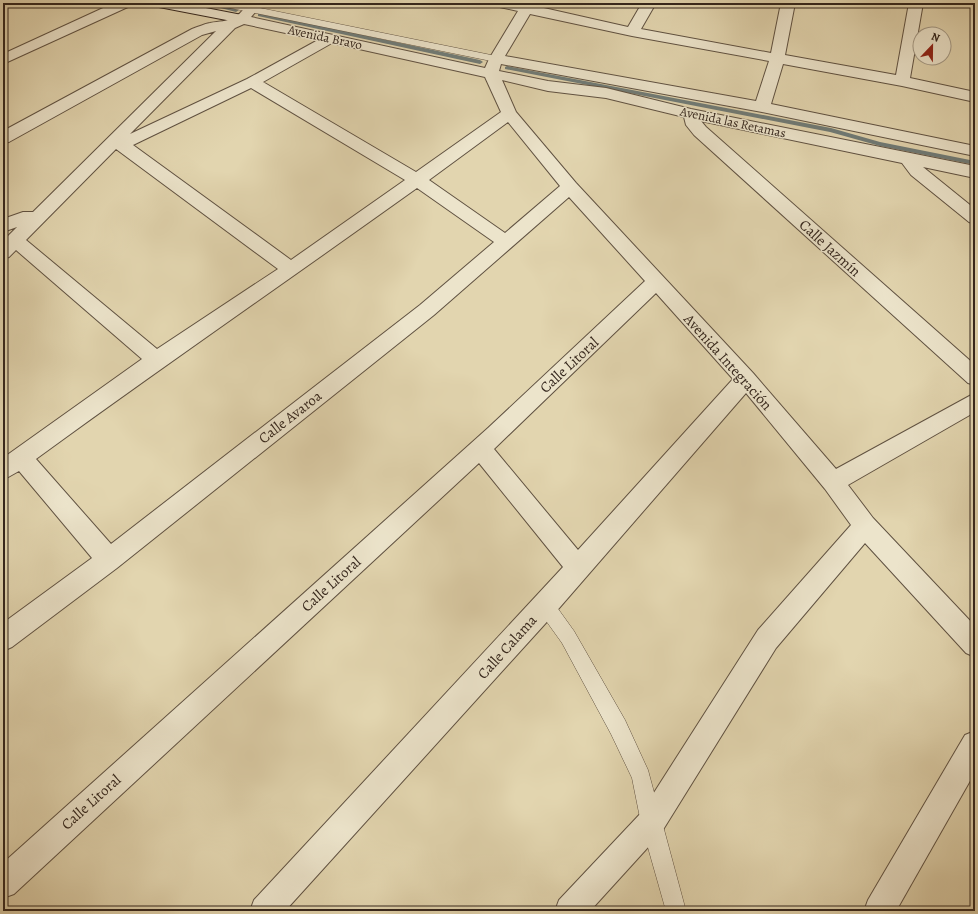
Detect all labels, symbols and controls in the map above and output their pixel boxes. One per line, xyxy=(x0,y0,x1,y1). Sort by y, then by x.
street label: Avenida Bravo xyxy=(285,21,364,53)
north arrow xyxy=(912,26,952,66)
text: N xyxy=(929,29,942,46)
street label: Avenida las Retamas xyxy=(677,102,788,142)
street label: Calle Jazmín xyxy=(795,215,865,281)
street label: Avenida Integración xyxy=(679,309,777,415)
street label: Calle Litoral xyxy=(535,332,603,398)
street label: Calle Avaroa xyxy=(254,386,326,448)
street label: Calle Litoral xyxy=(297,552,365,616)
street label: Calle Calama xyxy=(473,611,541,683)
street label: Calle Litoral xyxy=(57,770,125,834)

